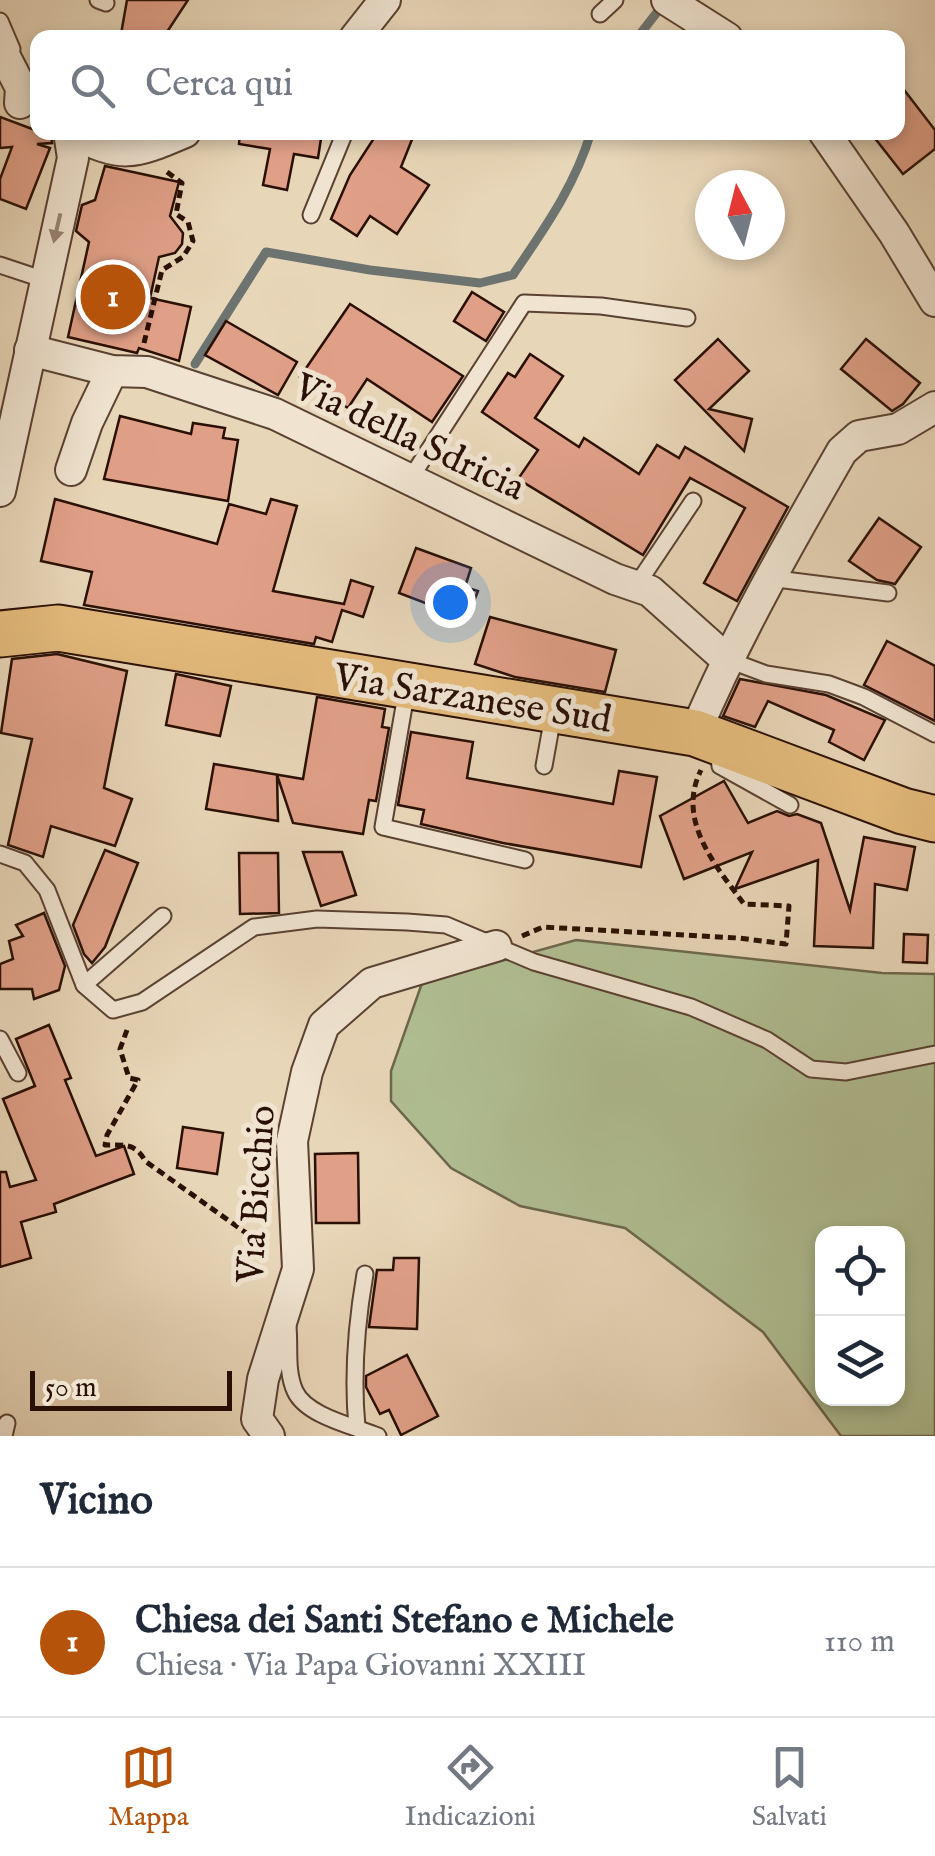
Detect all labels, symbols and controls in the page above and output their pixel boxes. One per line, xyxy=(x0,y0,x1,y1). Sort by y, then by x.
search box xyxy=(30,30,905,140)
icon: search xyxy=(65,58,120,113)
text: Cerca qui xyxy=(145,61,293,109)
north arrow xyxy=(695,170,785,260)
one-way arrow xyxy=(49,213,64,244)
pin: 1 xyxy=(80,260,146,334)
street label: Via della Sdricia xyxy=(285,364,532,513)
your location xyxy=(425,577,476,628)
street label: Via Sarzanese Sud xyxy=(330,654,615,746)
street label: Via Bicchio xyxy=(228,1104,288,1286)
map controls xyxy=(815,1226,905,1406)
button: locate xyxy=(815,1226,905,1316)
button: layers xyxy=(815,1316,905,1406)
scale bar xyxy=(30,1366,232,1410)
text: 50 m xyxy=(45,1371,97,1406)
text: Vicino xyxy=(40,1475,153,1528)
text: Chiesa dei Santi Stefano e Michele xyxy=(135,1598,674,1646)
text: 1 xyxy=(67,1622,78,1663)
text: 110 m xyxy=(824,1622,895,1663)
text: Chiesa · Via Papa Giovanni XXIII xyxy=(135,1646,586,1687)
tab: Mappa xyxy=(108,1740,189,1835)
tab: Indicazioni xyxy=(405,1740,536,1835)
tab: Salvati xyxy=(752,1740,827,1835)

